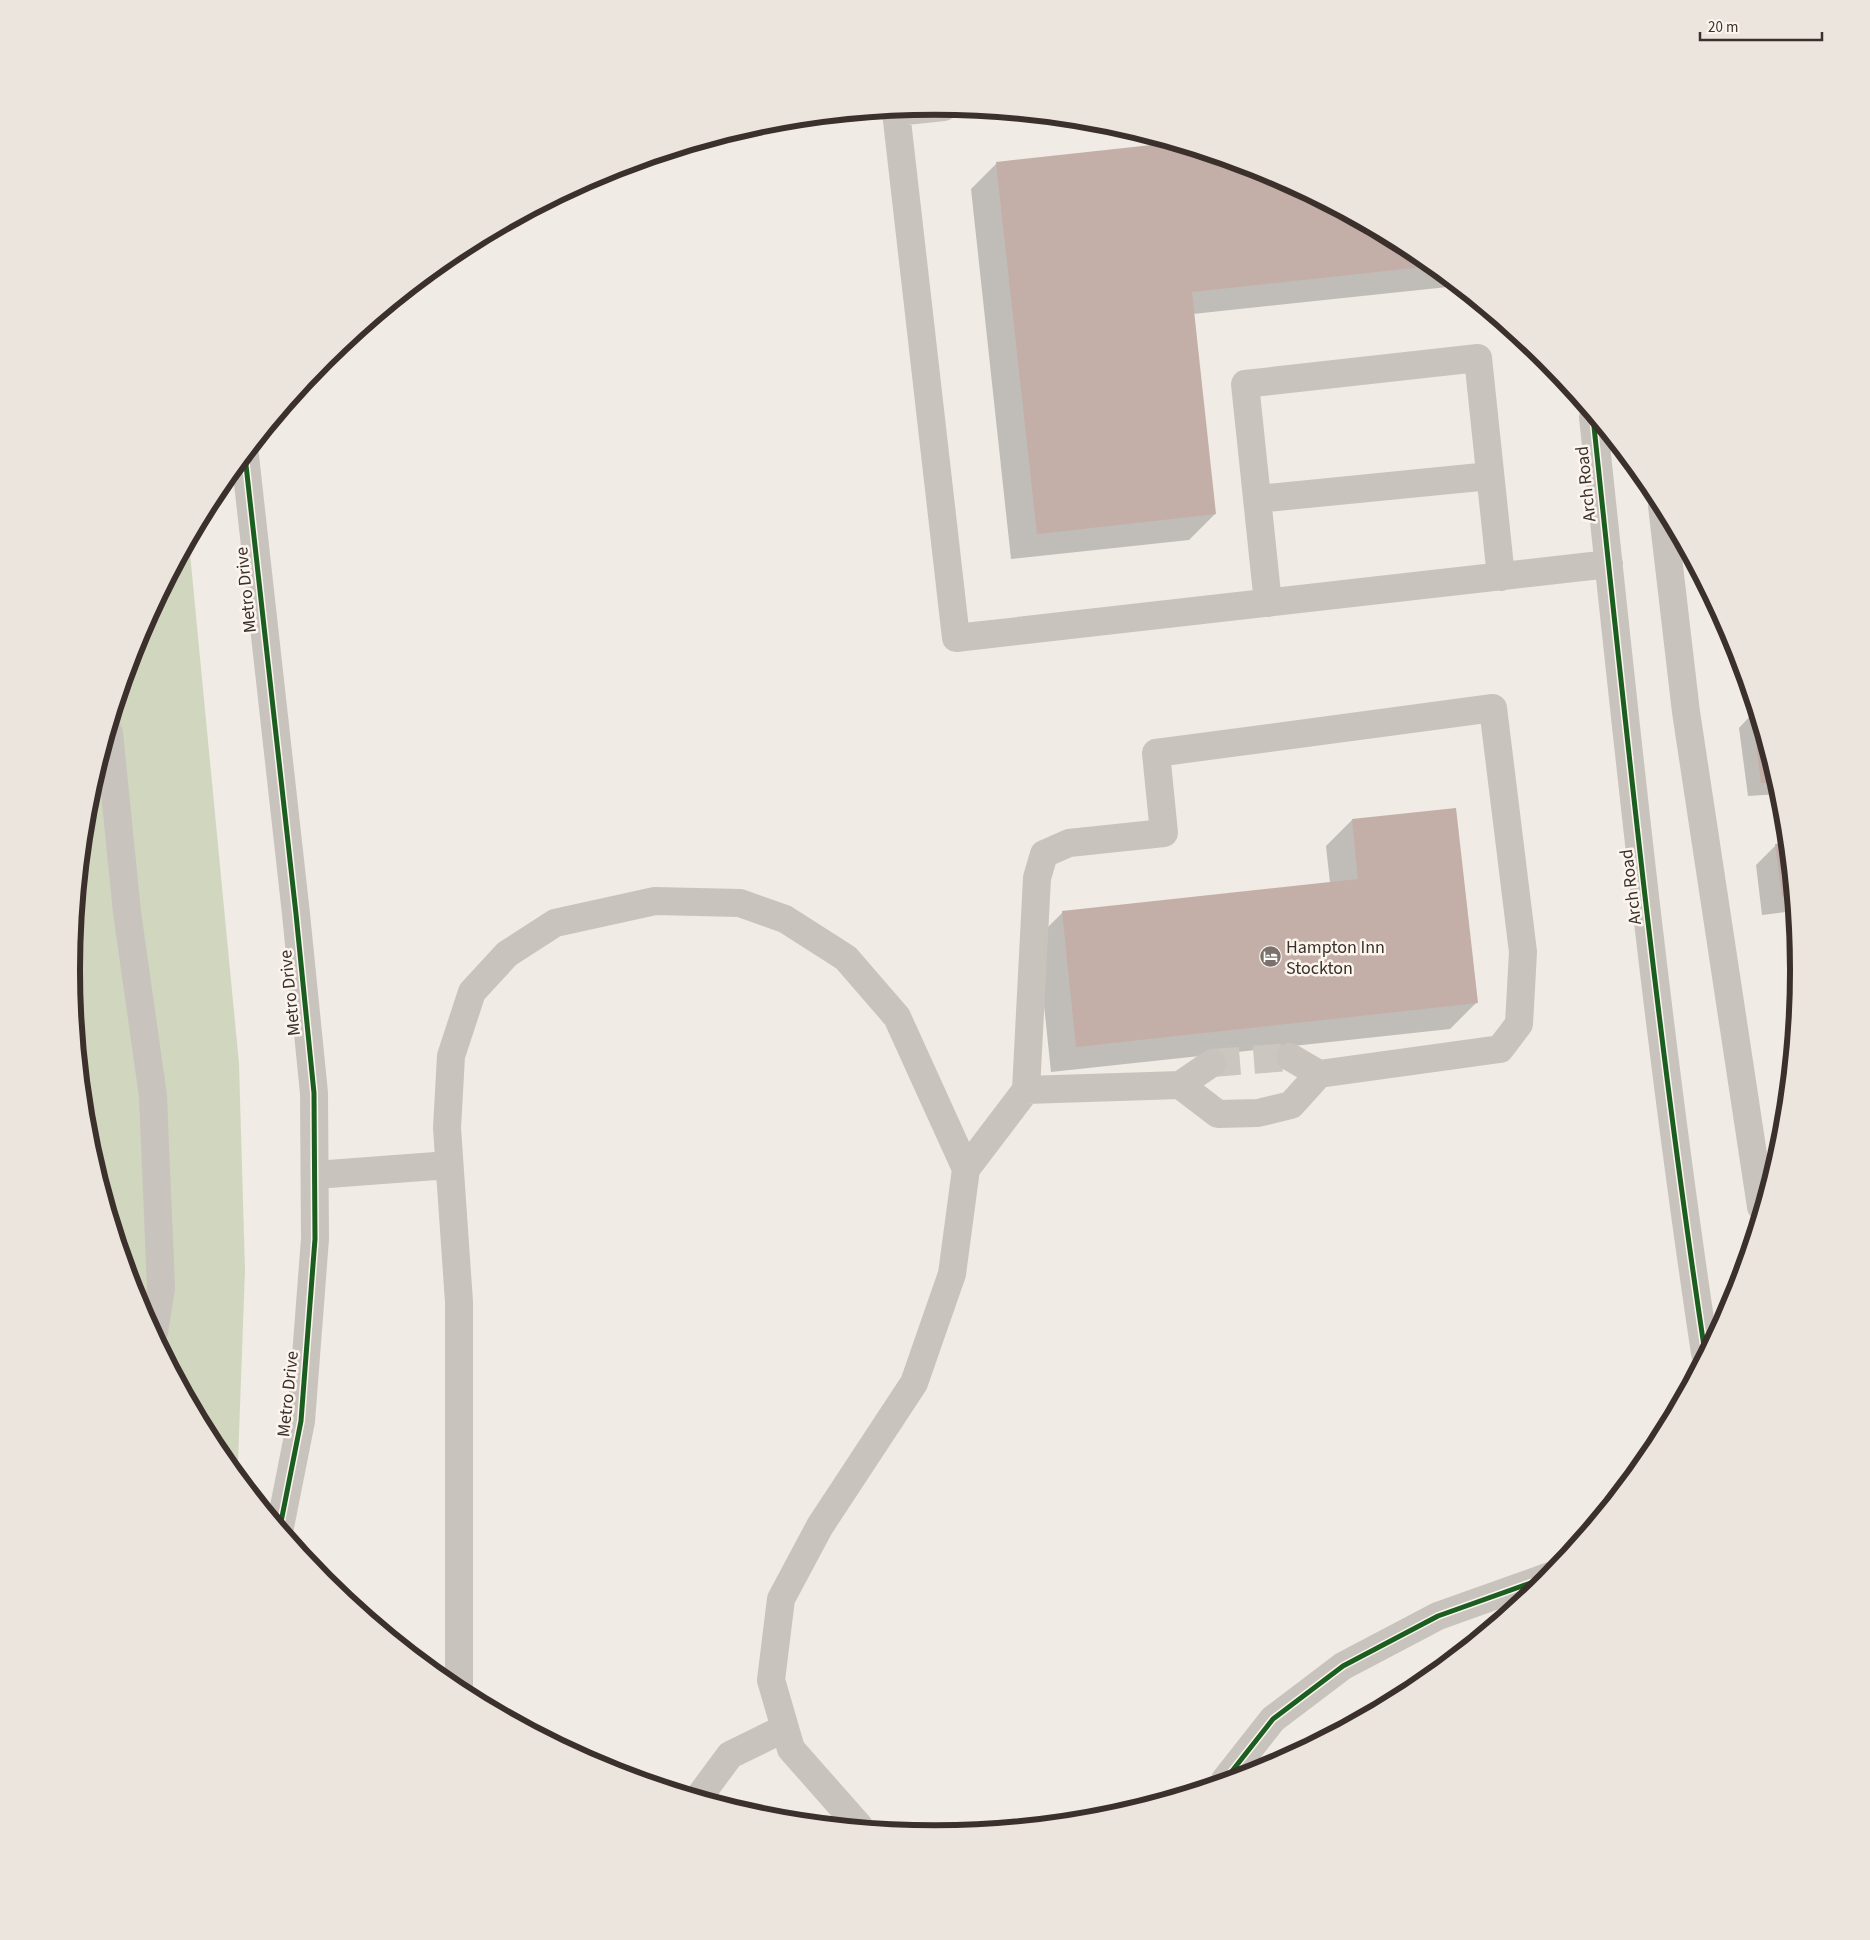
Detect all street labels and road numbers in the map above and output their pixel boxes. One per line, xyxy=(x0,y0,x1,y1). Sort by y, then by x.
street label: Arch Road xyxy=(1570,445,1602,523)
street label: Metro Drive xyxy=(229,546,263,634)
street label: Arch Road xyxy=(1614,848,1648,926)
street label: Metro Drive xyxy=(273,949,307,1037)
street label: Metro Drive xyxy=(271,1350,305,1438)

